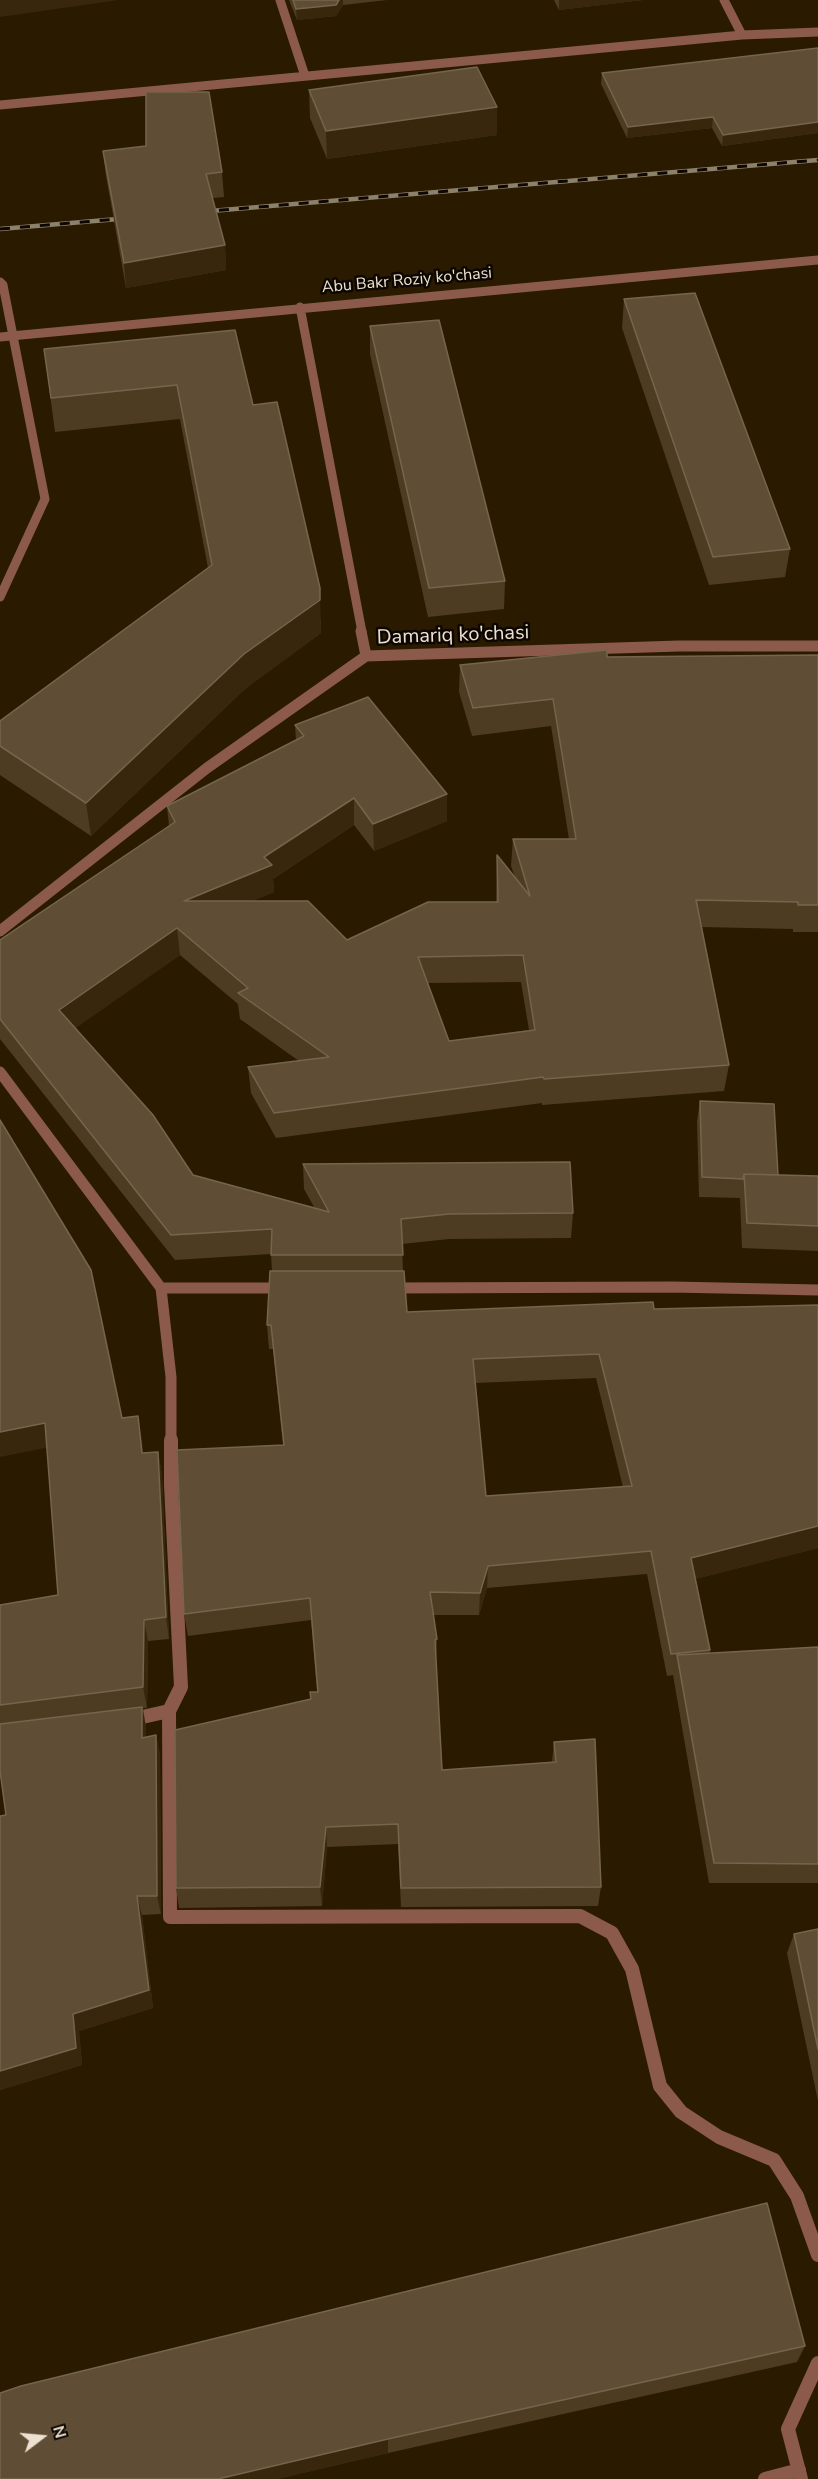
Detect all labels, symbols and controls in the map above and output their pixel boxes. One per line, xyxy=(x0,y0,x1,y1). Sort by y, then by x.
street label: Abu Bakr Roziy ko'chasi xyxy=(321,264,493,298)
street label: Damariq ko'chasi xyxy=(376,621,530,651)
north arrow xyxy=(12,2407,72,2467)
text: N xyxy=(47,2423,72,2441)

